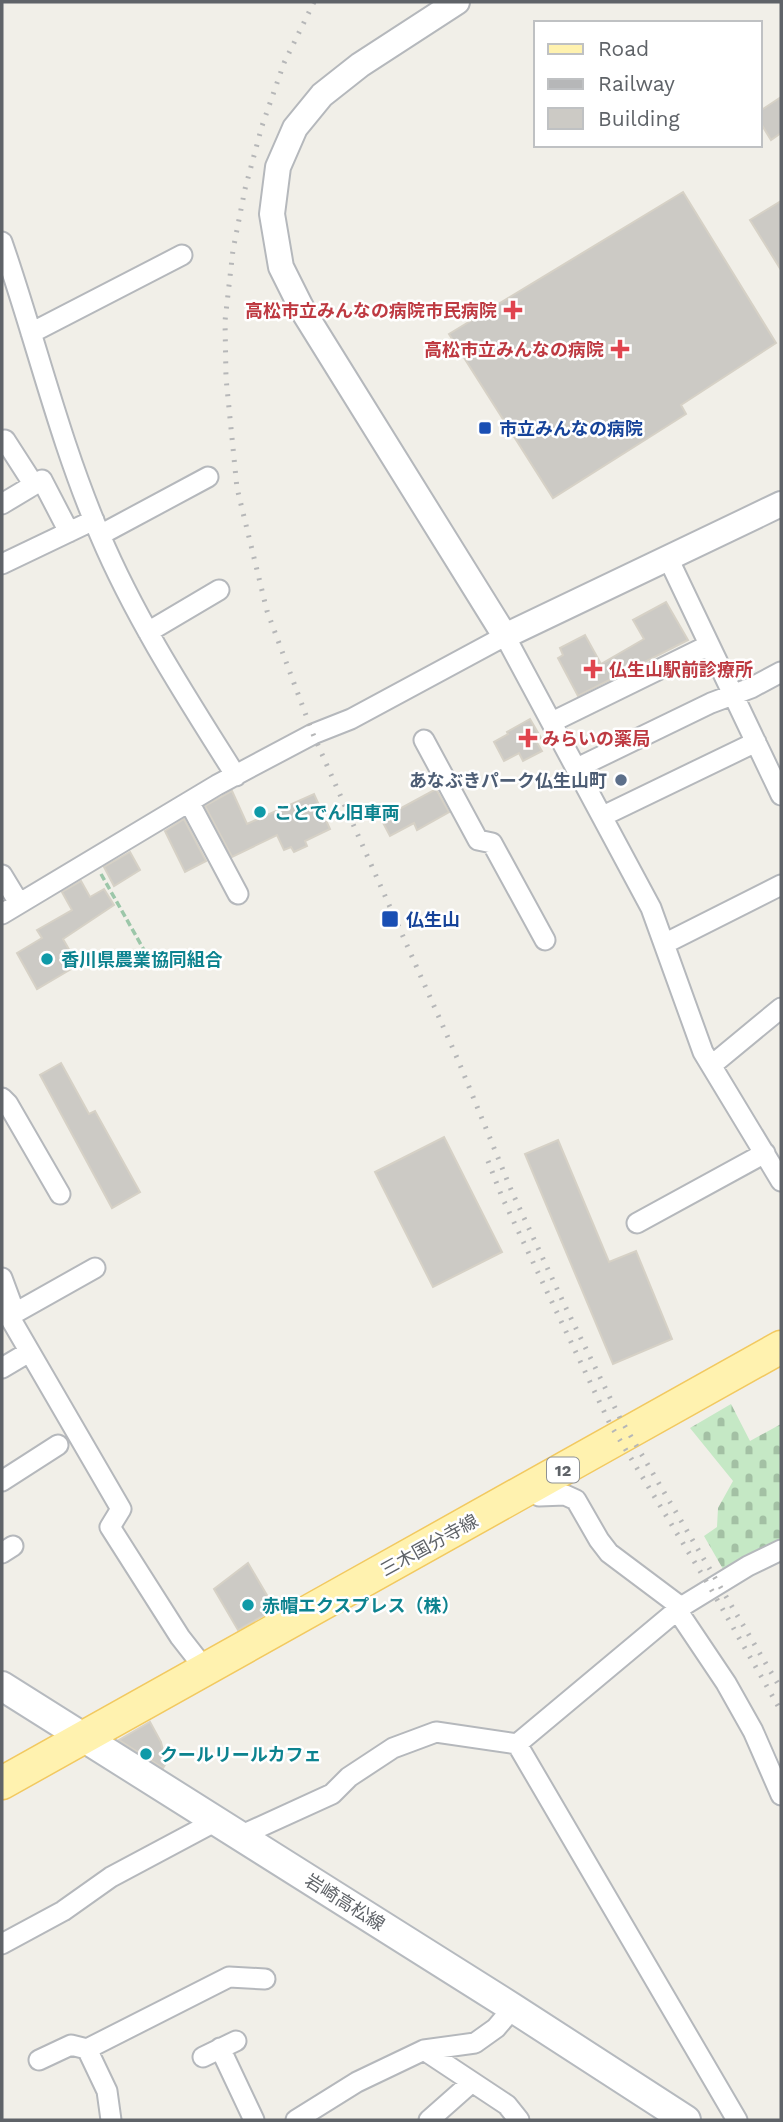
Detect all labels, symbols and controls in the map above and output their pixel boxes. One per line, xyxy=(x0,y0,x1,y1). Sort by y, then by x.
legend xyxy=(534,21,762,147)
text: Road xyxy=(598,36,649,61)
text: Railway xyxy=(598,71,675,96)
text: Building xyxy=(598,106,680,131)
place label: 高松市立みんなの病院市民病院 xyxy=(245,300,497,321)
marker: 高松市立みんなの病院市民病院 xyxy=(503,300,523,320)
place label: 高松市立みんなの病院 xyxy=(424,339,604,360)
marker: 高松市立みんなの病院 xyxy=(610,339,630,359)
place label: 市立みんなの病院 xyxy=(499,418,643,439)
marker: 市立みんなの病院 xyxy=(477,420,493,436)
marker: 仏生山駅前診療所 xyxy=(583,659,603,679)
place label: 仏生山駅前診療所 xyxy=(609,659,753,680)
place label: みらいの薬局 xyxy=(542,728,650,749)
marker: みらいの薬局 xyxy=(520,730,536,746)
place label: あなぶきパーク仏生山町 xyxy=(409,770,607,791)
marker: あなぶきパーク仏生山町 xyxy=(613,772,629,788)
place label: ことでん旧車両 xyxy=(274,802,399,823)
marker: ことでん旧車両 xyxy=(252,804,268,820)
marker: 仏生山 xyxy=(380,909,400,929)
place label: 仏生山 xyxy=(406,909,460,930)
place label: 香川県農業協同組合 xyxy=(61,949,223,970)
marker: 香川県農業協同組合 xyxy=(39,951,55,967)
road number: 12 xyxy=(547,1458,579,1482)
street label: 三木国分寺線 xyxy=(377,1510,481,1580)
place label: 赤帽エクスプレス（株） xyxy=(262,1595,459,1616)
marker: 赤帽エクスプレス（株） xyxy=(240,1597,256,1613)
place label: クールリールカフェ xyxy=(160,1744,321,1765)
marker: クールリールカフェ xyxy=(138,1746,154,1762)
street label: 岩崎高松線 xyxy=(301,1869,389,1935)

